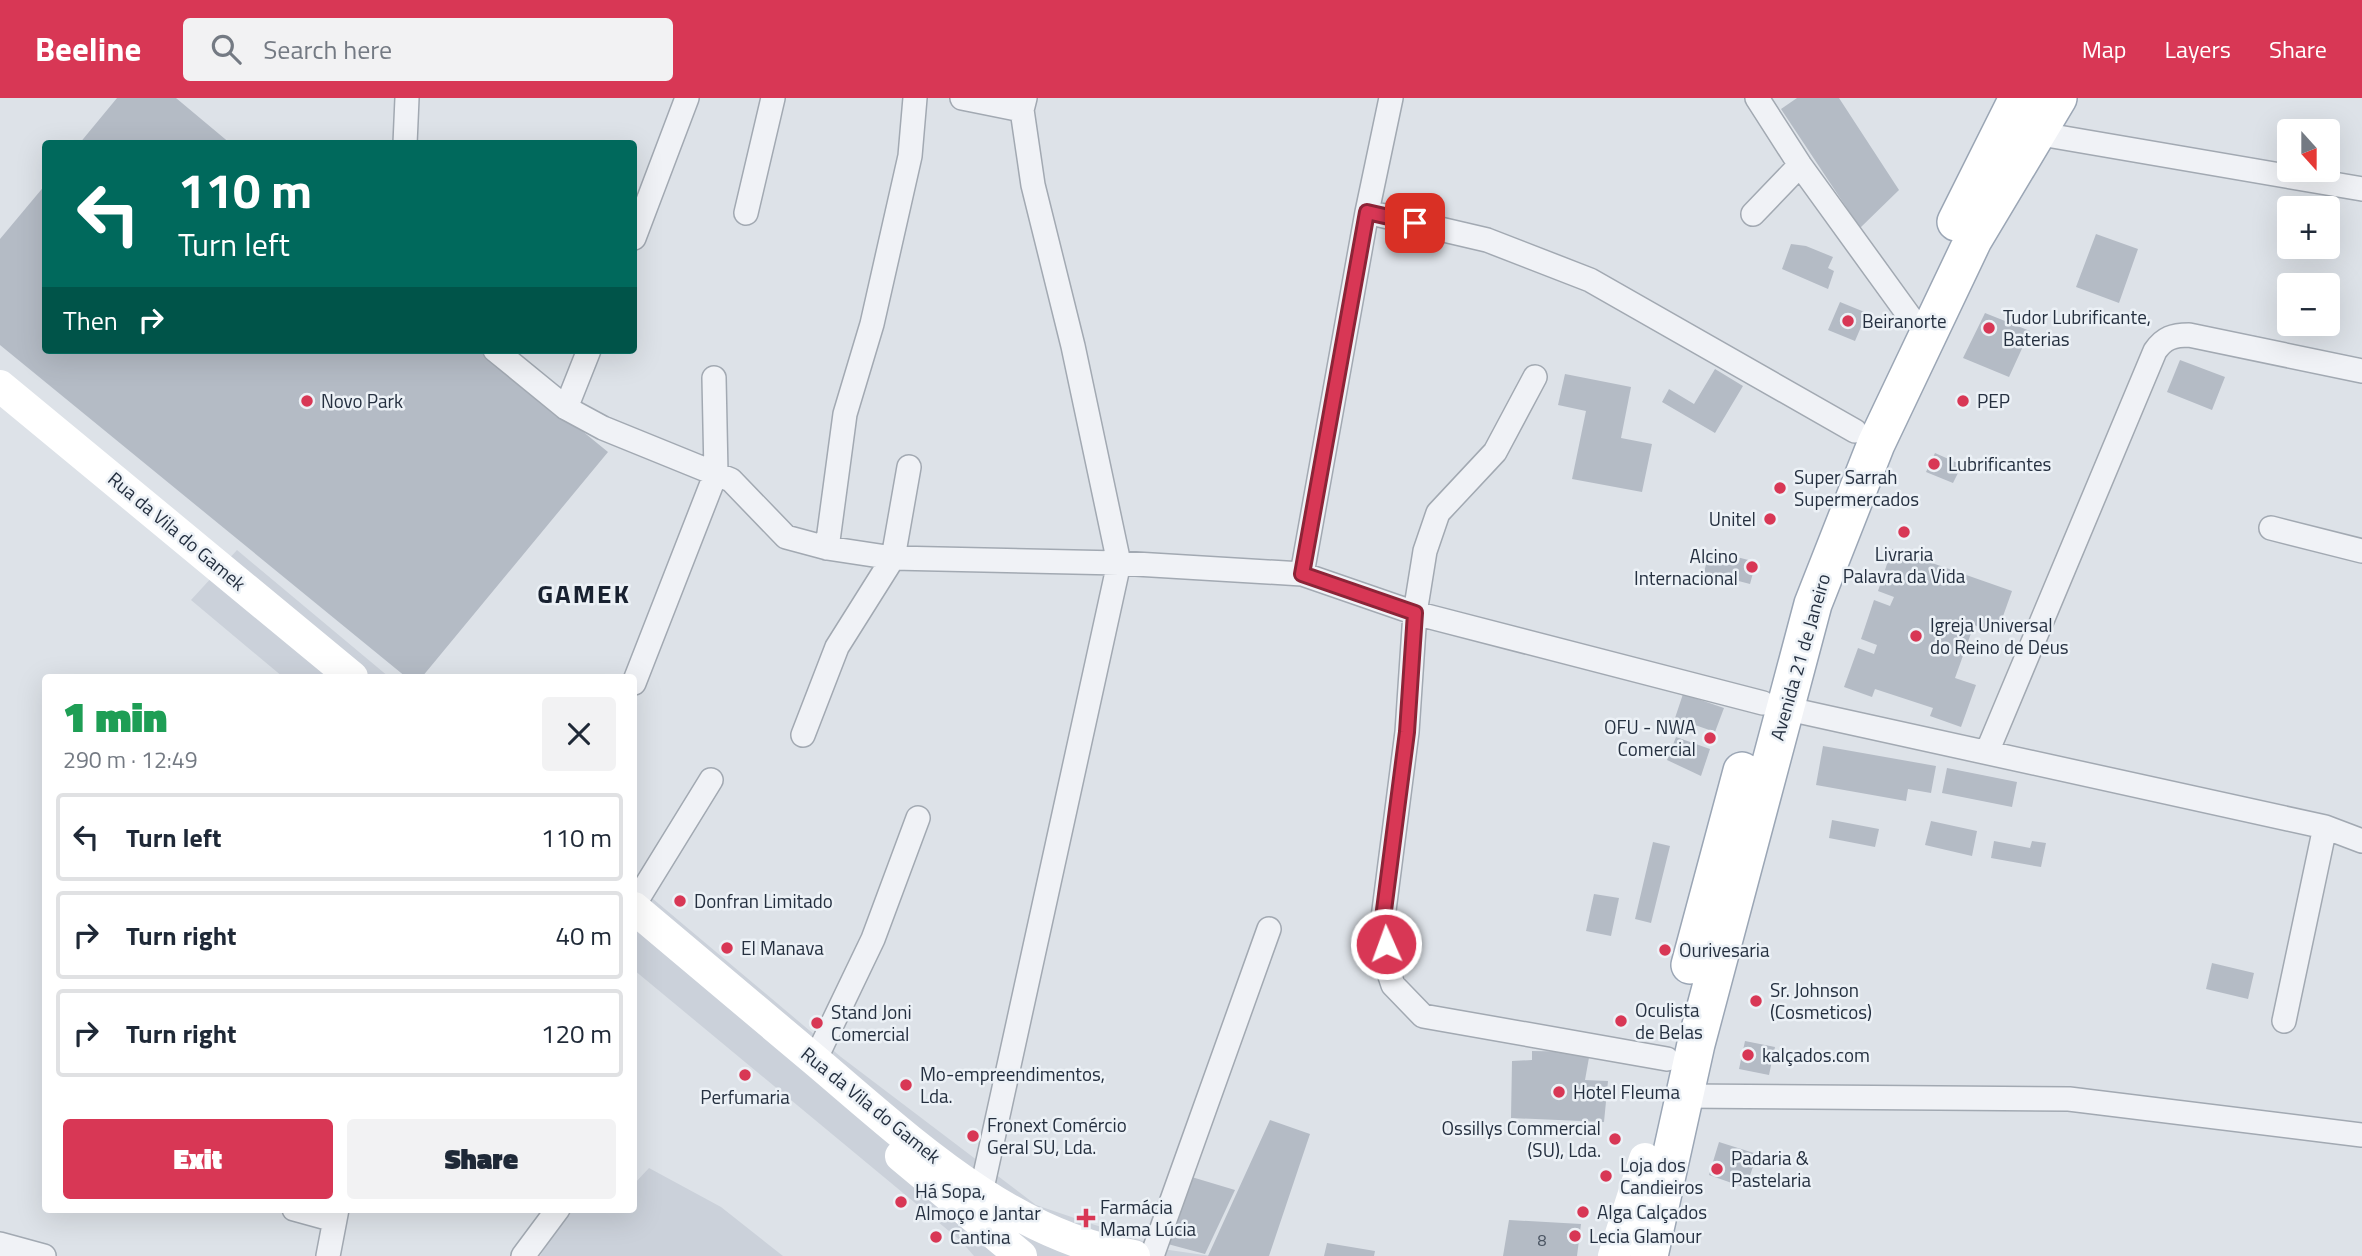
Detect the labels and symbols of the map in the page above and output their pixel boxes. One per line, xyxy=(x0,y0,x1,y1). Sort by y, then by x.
north arrow xyxy=(2277,119,2340,182)
pin xyxy=(1385,193,1445,253)
place label: Tudor Lubrificante, Baterias xyxy=(2003,302,2151,353)
place label: Beiranorte xyxy=(1862,306,1947,335)
marker: Beiranorte xyxy=(1840,313,1856,329)
marker: Tudor Lubrificante, Baterias xyxy=(1981,320,1997,336)
place label: Novo Park xyxy=(321,386,403,415)
place label: PEP xyxy=(1977,386,2010,415)
marker: Novo Park xyxy=(299,393,315,409)
marker: PEP xyxy=(1955,393,1971,409)
place label: Lubrificantes xyxy=(1948,449,2051,478)
marker: Lubrificantes xyxy=(1926,456,1942,472)
place label: Super Sarrah Supermercados xyxy=(1794,462,1919,513)
street label: Rua da Vila do Gamek xyxy=(102,464,253,597)
marker: Super Sarrah Supermercados xyxy=(1772,480,1788,496)
place label: Unitel xyxy=(1709,504,1756,533)
marker: Unitel xyxy=(1762,511,1778,527)
marker: Livraria Palavra da Vida xyxy=(1896,524,1912,540)
place label: Livraria Palavra da Vida xyxy=(1843,539,1966,590)
place label: Alcino Internacional xyxy=(1634,541,1738,592)
marker: Alcino Internacional xyxy=(1744,559,1760,575)
street label: Avenida 21 de Janeiro xyxy=(1762,570,1837,744)
district label: GAMEK xyxy=(537,574,631,613)
place label: Igreja Universal do Reino de Deus xyxy=(1930,610,2069,661)
marker: Igreja Universal do Reino de Deus xyxy=(1908,628,1924,644)
place label: OFU - NWA Comercial xyxy=(1604,712,1696,763)
marker: OFU - NWA Comercial xyxy=(1702,730,1718,746)
place label: Donfran Limitado xyxy=(694,886,833,915)
marker: Donfran Limitado xyxy=(672,893,688,909)
position arrow xyxy=(1349,907,1423,981)
place label: El Manava xyxy=(741,933,824,962)
place label: Ourivesaria xyxy=(1679,935,1770,964)
marker: El Manava xyxy=(719,940,735,956)
marker: Ourivesaria xyxy=(1657,942,1673,958)
place label: Sr. Johnson (Cosmeticos) xyxy=(1770,975,1872,1026)
marker: Sr. Johnson (Cosmeticos) xyxy=(1748,993,1764,1009)
place label: Oculista de Belas xyxy=(1635,995,1703,1046)
place label: Stand Joni Comercial xyxy=(831,997,912,1048)
marker: Oculista de Belas xyxy=(1613,1013,1629,1029)
marker: Stand Joni Comercial xyxy=(809,1015,825,1031)
street label: Rua da Vila do Gamek xyxy=(795,1039,947,1170)
place label: kalçados.com xyxy=(1762,1040,1870,1069)
marker: kalçados.com xyxy=(1740,1047,1756,1063)
place label: Mo-empreendimentos, Lda. xyxy=(920,1059,1105,1110)
marker: Perfumaria xyxy=(737,1067,753,1083)
marker: Mo-empreendimentos, Lda. xyxy=(898,1077,914,1093)
place label: Hotel Fleuma xyxy=(1573,1077,1680,1106)
place label: Perfumaria xyxy=(700,1082,790,1111)
marker: Hotel Fleuma xyxy=(1551,1084,1567,1100)
place label: Fronext Comércio Geral SU, Lda. xyxy=(987,1110,1127,1161)
place label: Ossillys Commercial (SU), Lda. xyxy=(1442,1113,1601,1164)
marker: Fronext Comércio Geral SU, Lda. xyxy=(965,1128,981,1144)
marker: Ossillys Commercial (SU), Lda. xyxy=(1607,1131,1623,1147)
place label: Padaria & Pastelaria xyxy=(1731,1143,1811,1194)
place label: Loja dos Candieiros xyxy=(1620,1150,1703,1201)
marker: Padaria & Pastelaria xyxy=(1709,1161,1725,1177)
marker: Loja dos Candieiros xyxy=(1598,1168,1614,1184)
place label: Há Sopa, Almoço e Jantar xyxy=(915,1176,1041,1227)
place label: Farmácia Mama Lúcia xyxy=(1100,1192,1197,1243)
marker: Há Sopa, Almoço e Jantar xyxy=(893,1194,909,1210)
place label: Alga Calçados xyxy=(1597,1197,1707,1226)
marker: Alga Calçados xyxy=(1575,1204,1591,1220)
marker: Farmácia Mama Lúcia xyxy=(1078,1210,1094,1226)
place label: Lecia Glamour xyxy=(1589,1221,1702,1250)
place label: Cantina xyxy=(950,1222,1011,1251)
house number: 8 xyxy=(1538,1228,1547,1252)
marker: Lecia Glamour xyxy=(1567,1228,1583,1244)
marker: Cantina xyxy=(928,1229,944,1245)

